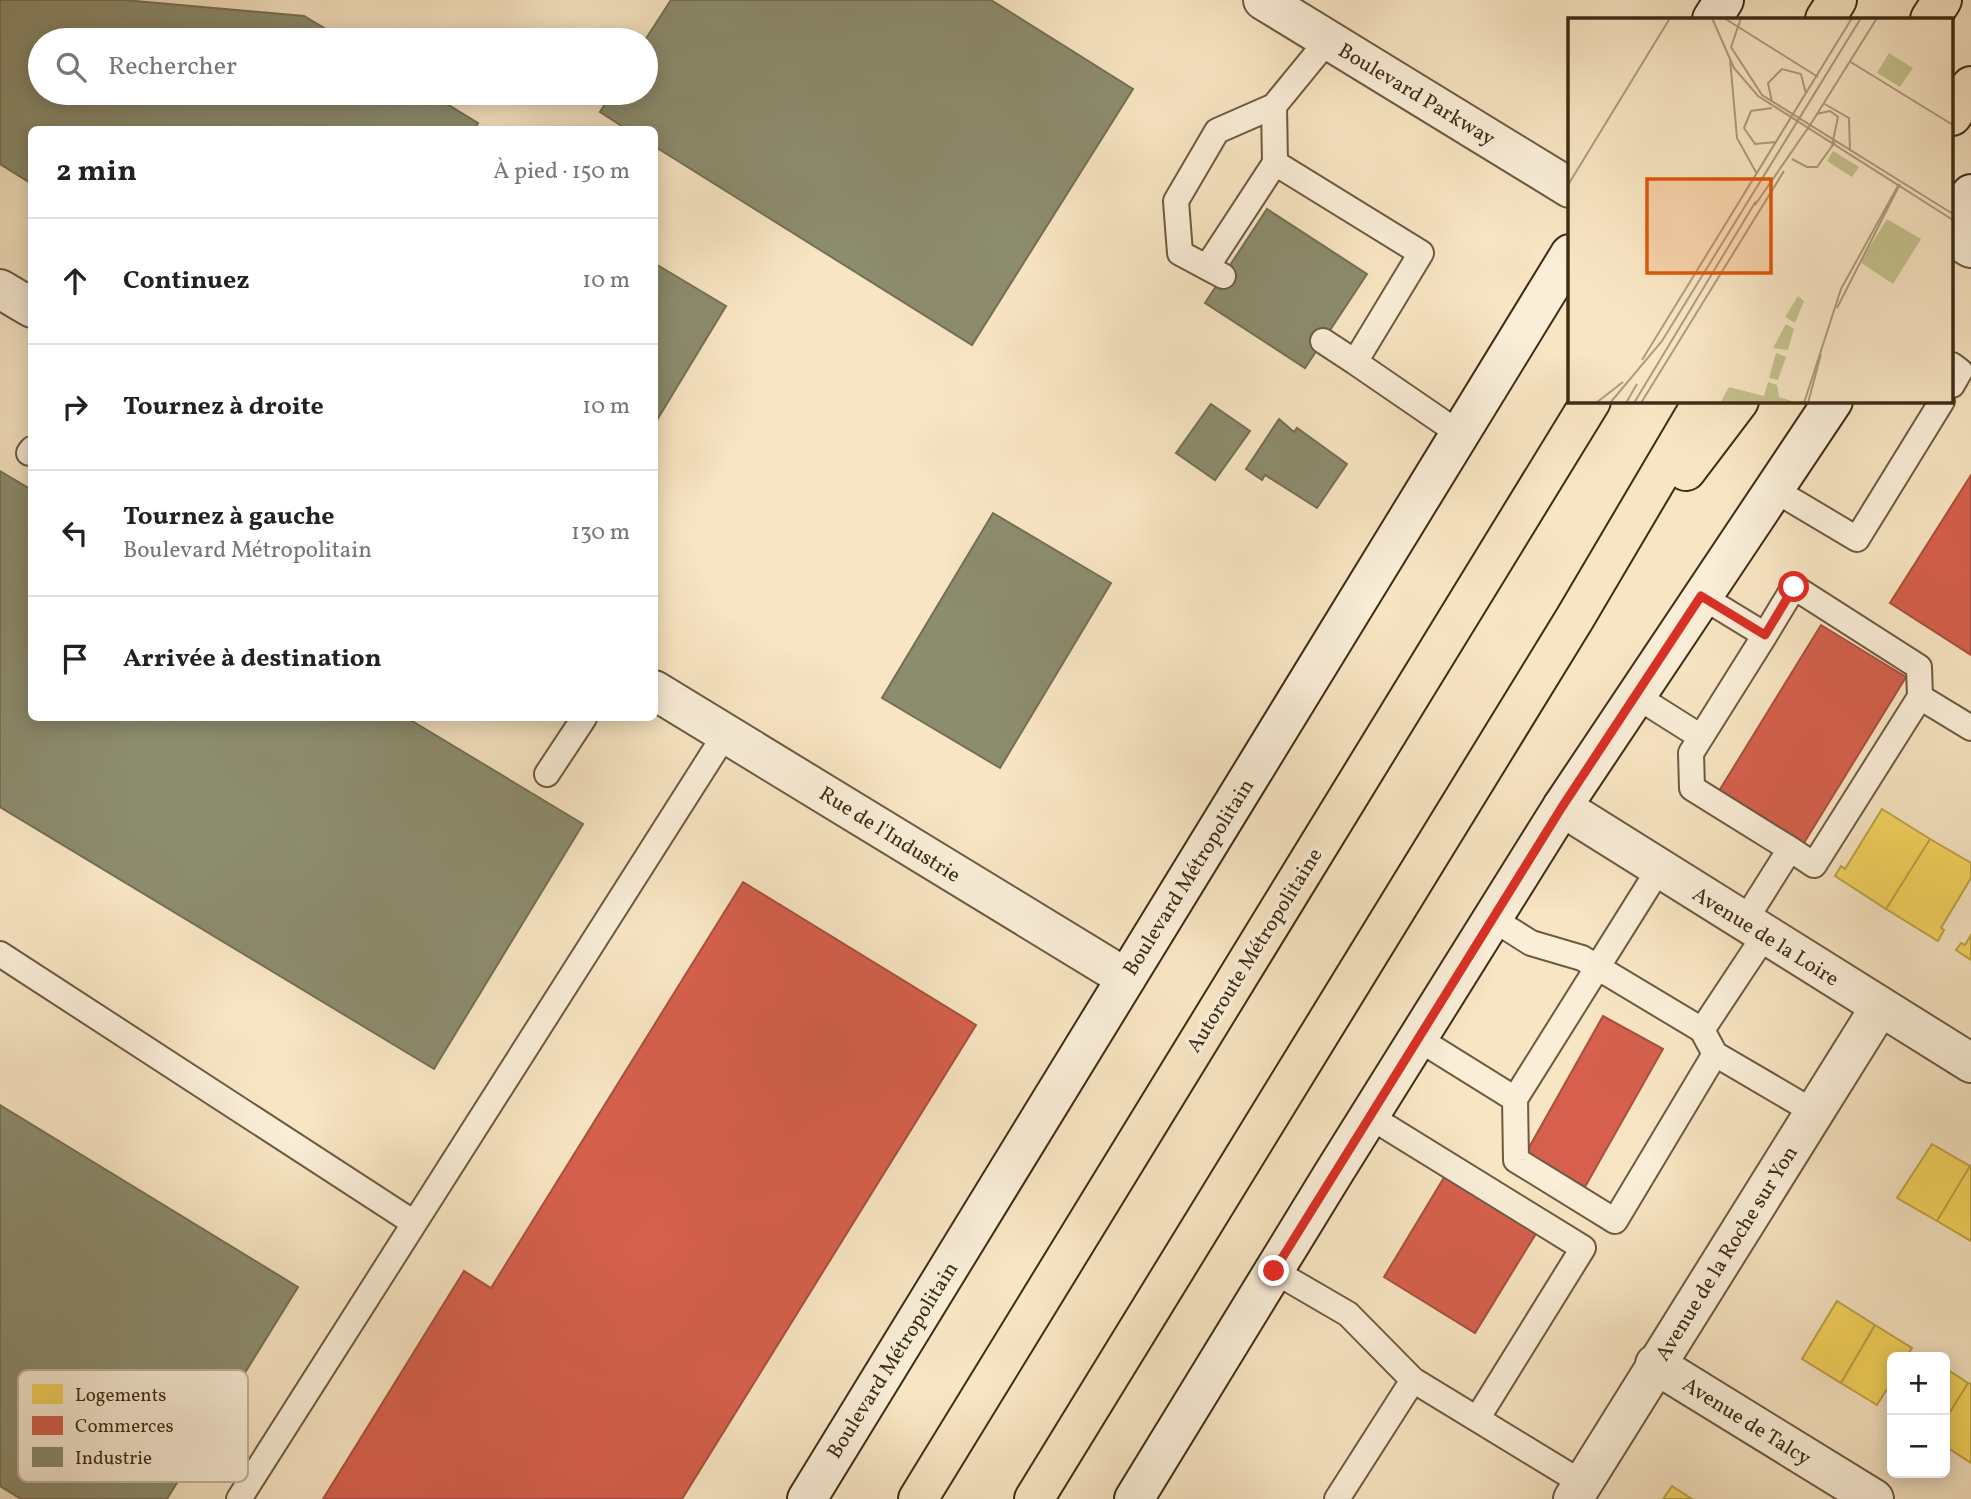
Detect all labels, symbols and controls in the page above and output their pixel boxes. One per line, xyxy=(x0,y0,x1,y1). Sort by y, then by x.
inset map xyxy=(1568,18,1954,402)
search box xyxy=(28,28,658,105)
street label: Boulevard Parkway xyxy=(1332,37,1501,154)
icon: search xyxy=(52,48,90,86)
text: Rechercher xyxy=(108,49,237,85)
text: 2 min xyxy=(56,151,137,193)
text: À pied · 150 m xyxy=(493,156,630,188)
icon: ahead xyxy=(56,262,94,300)
text: Continuez xyxy=(123,263,249,299)
text: 10 m xyxy=(582,265,630,297)
icon: right xyxy=(56,388,94,426)
text: Tournez à droite xyxy=(123,389,324,425)
text: 10 m xyxy=(582,391,630,423)
text: Tournez à gauche xyxy=(123,499,335,535)
icon: left xyxy=(56,514,94,552)
text: 130 m xyxy=(571,517,630,549)
text: Boulevard Métropolitain xyxy=(123,535,372,567)
route start xyxy=(1778,571,1809,602)
icon: arrive xyxy=(56,640,94,678)
text: Arrivée à destination xyxy=(123,641,382,677)
street label: Boulevard Métropolitain xyxy=(1117,774,1262,982)
street label: Rue de l'Industrie xyxy=(813,780,965,890)
street label: Autoroute Métropolitaine xyxy=(1180,843,1330,1059)
street label: Avenue de la Loire xyxy=(1686,881,1844,994)
street label: Avenue de la Roche sur Yon xyxy=(1649,1141,1805,1367)
route end xyxy=(1258,1255,1289,1286)
street label: Boulevard Métropolitain xyxy=(821,1257,966,1465)
map controls xyxy=(1887,1352,1950,1478)
button: + xyxy=(1887,1352,1950,1415)
legend xyxy=(18,1370,248,1482)
street label: Avenue de Talcy xyxy=(1676,1371,1817,1474)
text: Logements xyxy=(75,1383,166,1409)
text: Commerces xyxy=(75,1414,174,1440)
button: − xyxy=(1887,1415,1950,1478)
text: Industrie xyxy=(75,1446,152,1472)

